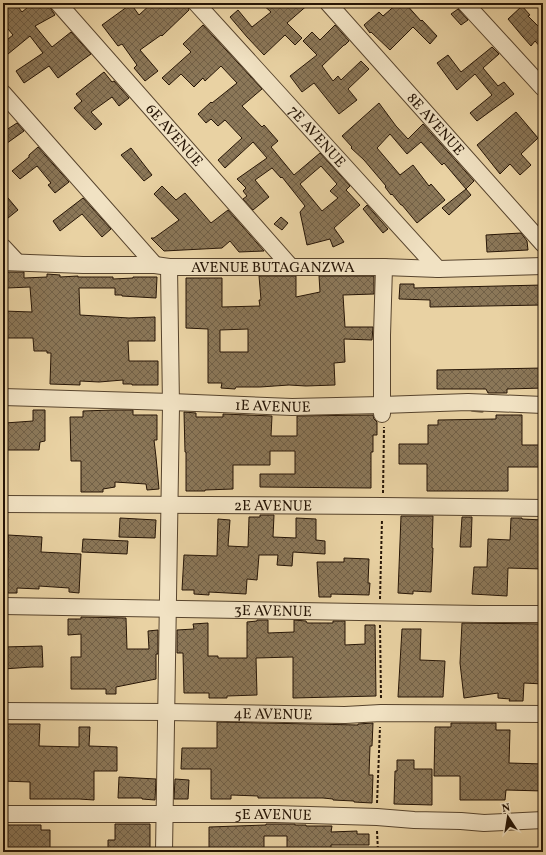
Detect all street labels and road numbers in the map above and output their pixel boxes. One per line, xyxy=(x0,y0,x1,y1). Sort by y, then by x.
street label: 8E AVENUE xyxy=(401,89,468,161)
street label: 6E AVENUE xyxy=(140,100,207,172)
street label: 7E AVENUE xyxy=(282,102,350,173)
street label: AVENUE BUTAGANZWA xyxy=(191,258,355,279)
street label: 1E AVENUE xyxy=(234,396,311,419)
street label: 2E AVENUE xyxy=(234,496,312,518)
street label: 3E AVENUE xyxy=(234,601,312,623)
street label: 4E AVENUE xyxy=(233,704,313,726)
street label: 5E AVENUE xyxy=(234,805,312,827)

